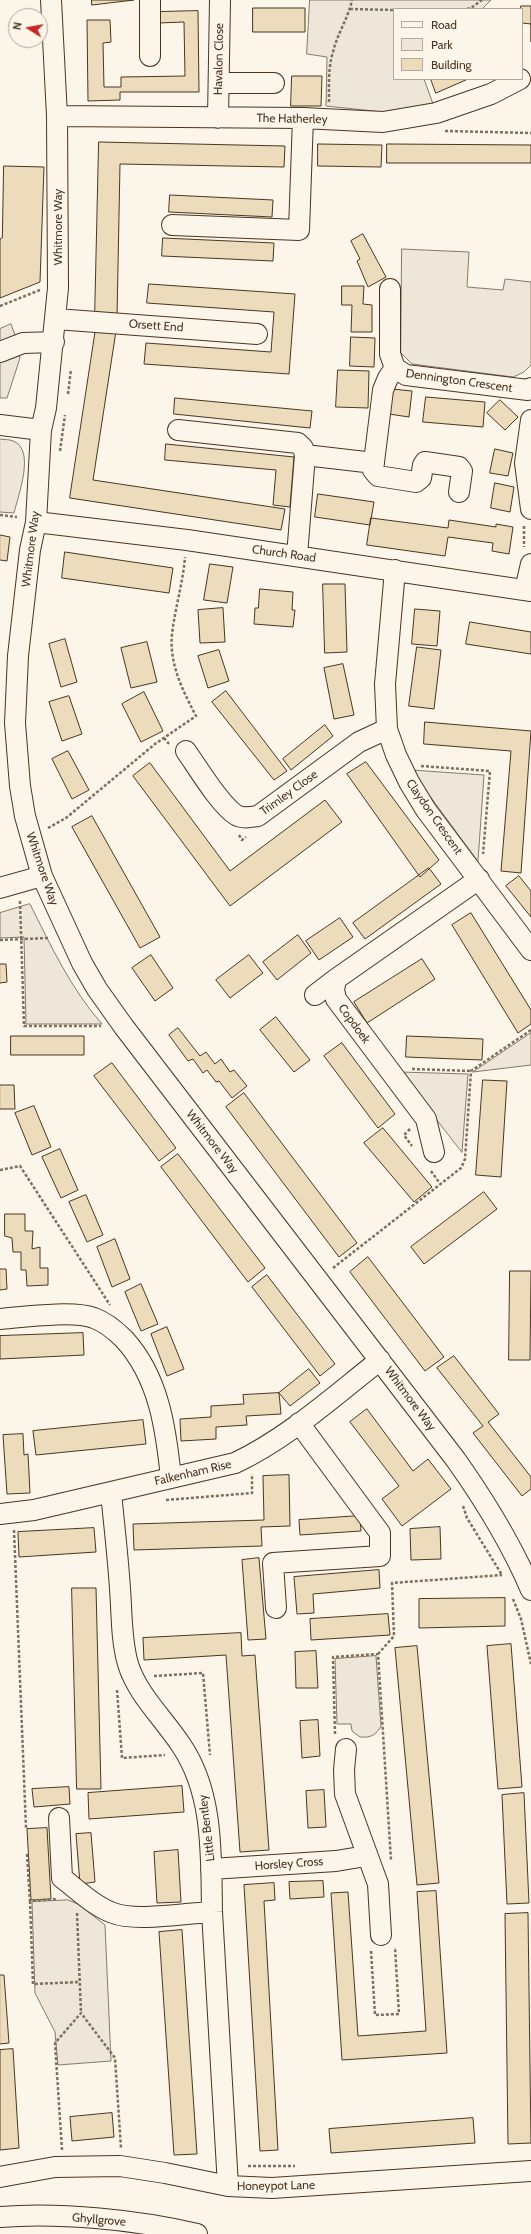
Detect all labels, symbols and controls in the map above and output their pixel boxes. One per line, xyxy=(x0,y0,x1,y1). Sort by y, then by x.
north arrow xyxy=(8,8,48,48)
legend xyxy=(393,8,523,80)
text: Road xyxy=(431,17,457,32)
text: N xyxy=(10,21,25,31)
street label: Havalon Close xyxy=(211,23,227,95)
text: Park xyxy=(431,37,453,52)
text: Building xyxy=(431,57,472,72)
street label: The Hatherley xyxy=(256,111,328,127)
street label: Whitmore Way xyxy=(51,189,65,265)
street label: Orsett End xyxy=(128,317,184,335)
street label: Dennington Crescent xyxy=(405,366,513,396)
street label: Whitmore Way xyxy=(19,510,43,588)
street label: Church Road xyxy=(251,542,317,566)
street label: Trimley Close xyxy=(257,767,321,819)
street label: Claydon Crescent xyxy=(403,777,465,857)
street label: Whitmore Way xyxy=(23,830,61,908)
street label: Copdoek xyxy=(335,1001,373,1047)
street label: Whitmore Way xyxy=(183,1107,241,1177)
street label: Whitmore Way xyxy=(381,1364,439,1434)
street label: Falkenham Rise xyxy=(153,1457,233,1489)
street label: Little Bentley xyxy=(196,1794,218,1862)
street label: Horsley Cross xyxy=(254,1854,324,1874)
street label: Honeypot Lane xyxy=(237,2178,315,2194)
street label: Ghyllgrove xyxy=(71,2210,127,2230)

